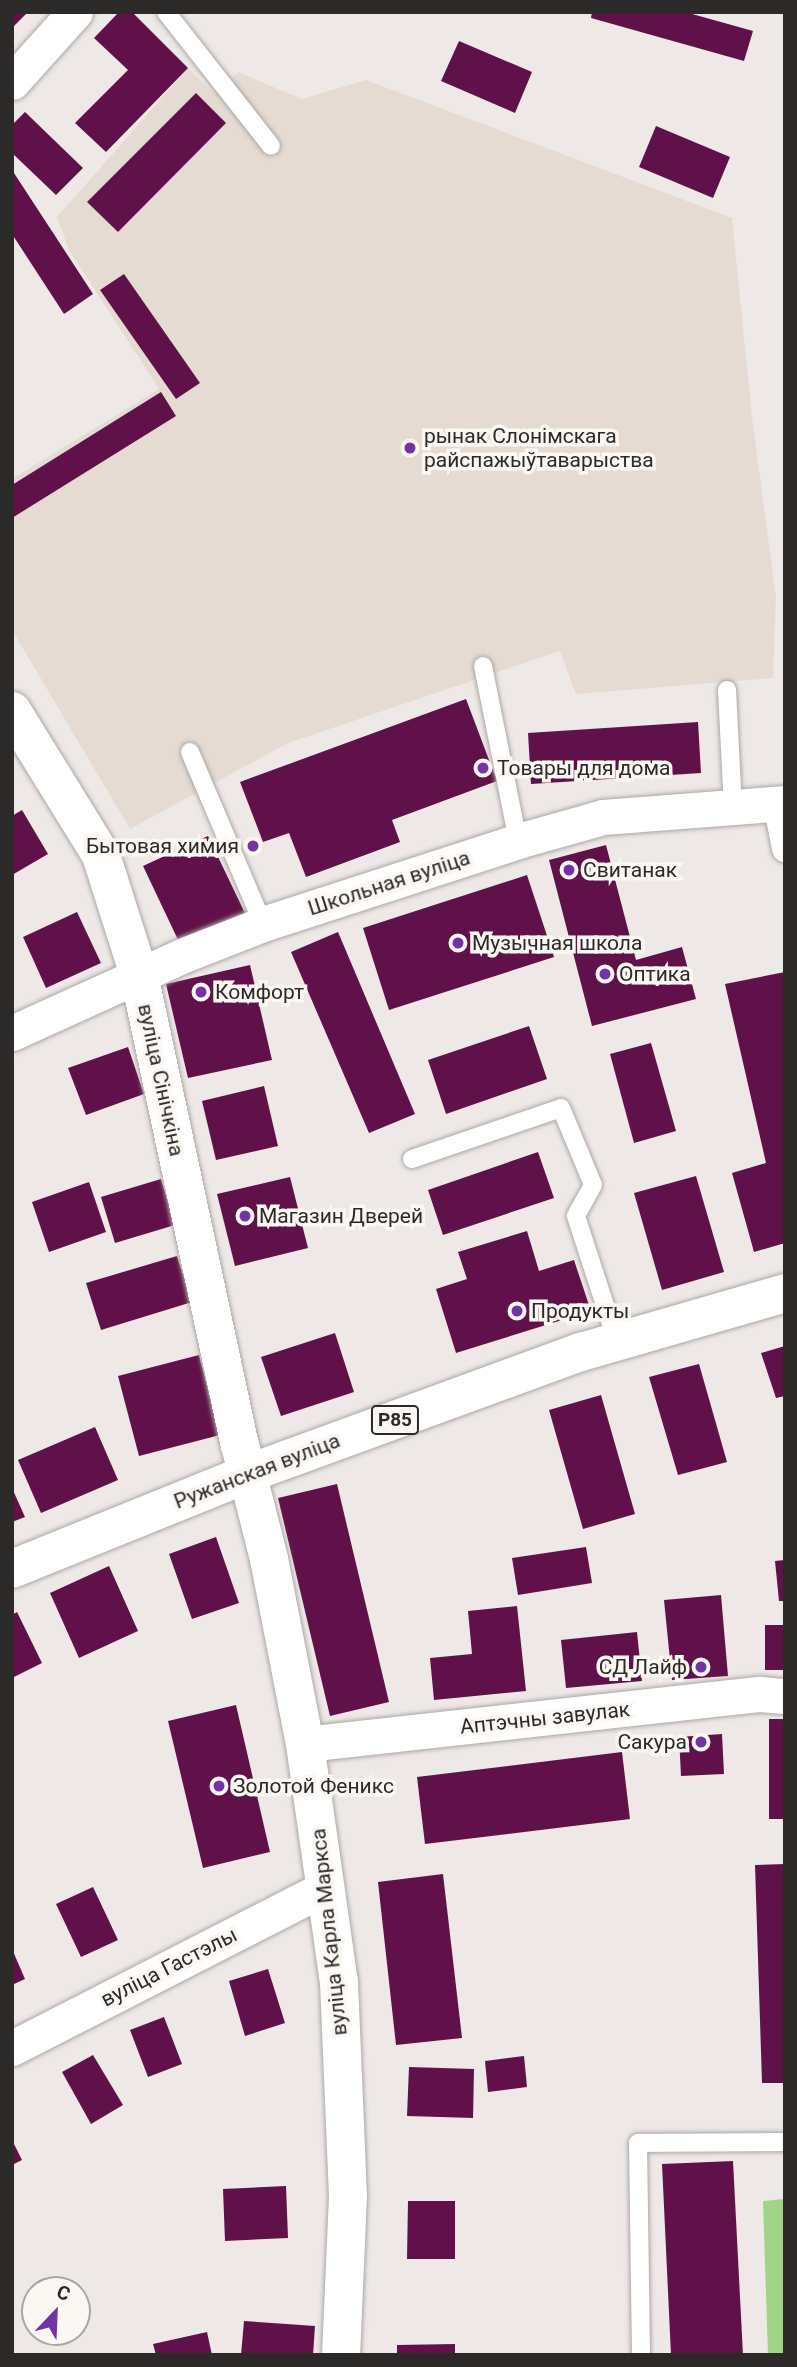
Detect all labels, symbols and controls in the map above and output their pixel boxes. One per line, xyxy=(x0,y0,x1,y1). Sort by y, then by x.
place label: рынак Слонімскага райспажыўтаварыства xyxy=(424,423,654,473)
marker: рынак Слонімскага райспажыўтаварыства xyxy=(402,440,418,456)
place label: Товары для дома xyxy=(497,755,670,781)
marker: Товары для дома xyxy=(475,760,491,776)
place label: Бытовая химия xyxy=(86,833,239,859)
marker: Бытовая химия xyxy=(245,838,261,854)
street label: Школьная вуліца xyxy=(305,845,473,921)
place label: Свитанак xyxy=(583,857,677,883)
marker: Свитанак xyxy=(561,862,577,878)
place label: Музычная школа xyxy=(472,930,642,956)
marker: Музычная школа xyxy=(450,935,466,951)
place label: Оптика xyxy=(619,961,691,987)
marker: Оптика xyxy=(597,966,613,982)
place label: Комфорт xyxy=(215,979,304,1005)
marker: Комфорт xyxy=(193,984,209,1000)
street label: вуліца Сінічкіна xyxy=(133,1002,189,1158)
place label: Магазин Дверей xyxy=(259,1203,423,1229)
marker: Магазин Дверей xyxy=(237,1208,253,1224)
place label: Продукты xyxy=(531,1298,629,1324)
marker: Продукты xyxy=(509,1303,525,1319)
road number: Р85 xyxy=(370,1404,420,1436)
street label: Ружанская вуліца xyxy=(170,1428,344,1514)
place label: СД Лайф xyxy=(599,1654,687,1680)
marker: СД Лайф xyxy=(693,1659,709,1675)
street label: Аптэчны завулак xyxy=(459,1697,631,1739)
place label: Сакура xyxy=(617,1729,687,1755)
marker: Сакура xyxy=(693,1734,709,1750)
place label: Золотой Феникс xyxy=(233,1773,394,1799)
marker: Золотой Феникс xyxy=(211,1778,227,1794)
street label: вуліца Карла Маркса xyxy=(306,1827,352,2037)
street label: вуліца Гастэлы xyxy=(97,1922,241,2012)
north arrow xyxy=(21,2276,91,2346)
text: С xyxy=(53,2280,74,2306)

